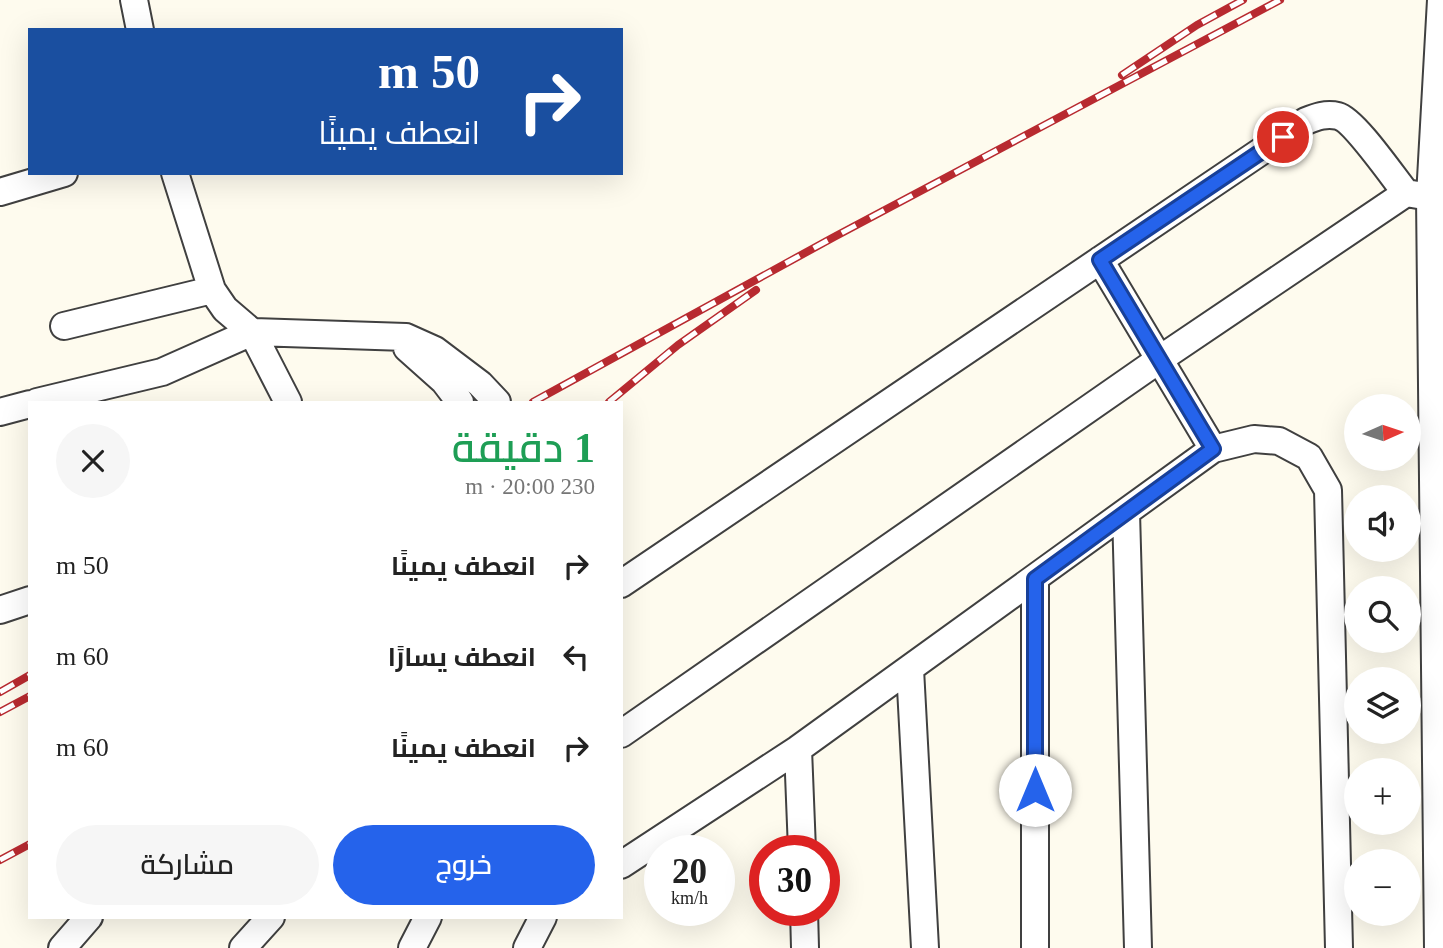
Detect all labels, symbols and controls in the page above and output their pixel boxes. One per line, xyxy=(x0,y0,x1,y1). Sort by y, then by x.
text: 50 m xyxy=(378,44,480,99)
icon: right xyxy=(504,56,595,147)
pin xyxy=(1253,107,1313,167)
text: انعطف يمينًا xyxy=(318,115,480,151)
icon: arrive xyxy=(1264,118,1302,156)
north arrow xyxy=(1344,394,1421,471)
map controls xyxy=(1344,394,1421,926)
button: close xyxy=(56,424,130,498)
text: 1 دقيقة xyxy=(452,425,595,471)
text: 230 m · 20:00 xyxy=(465,474,595,499)
button: sound xyxy=(1344,485,1421,562)
icon: right xyxy=(557,547,595,585)
text: 50 m xyxy=(56,551,109,580)
text: انعطف يمينًا xyxy=(391,552,536,581)
button: search xyxy=(1344,576,1421,653)
icon: left xyxy=(557,638,595,676)
text: 60 m xyxy=(56,642,109,671)
text: انعطف يسارًا xyxy=(388,643,536,672)
button: layers xyxy=(1344,667,1421,744)
icon: right xyxy=(557,729,595,767)
text: 60 m xyxy=(56,733,109,762)
text: انعطف يمينًا xyxy=(391,734,536,763)
position arrow xyxy=(998,753,1072,827)
button: + xyxy=(1344,758,1421,835)
button: مشاركة xyxy=(56,825,319,905)
button: خروج xyxy=(333,825,595,905)
speed limit sign: 30 xyxy=(749,835,840,926)
button: − xyxy=(1344,849,1421,926)
text: 20 xyxy=(672,852,707,891)
text: km/h xyxy=(671,888,708,908)

